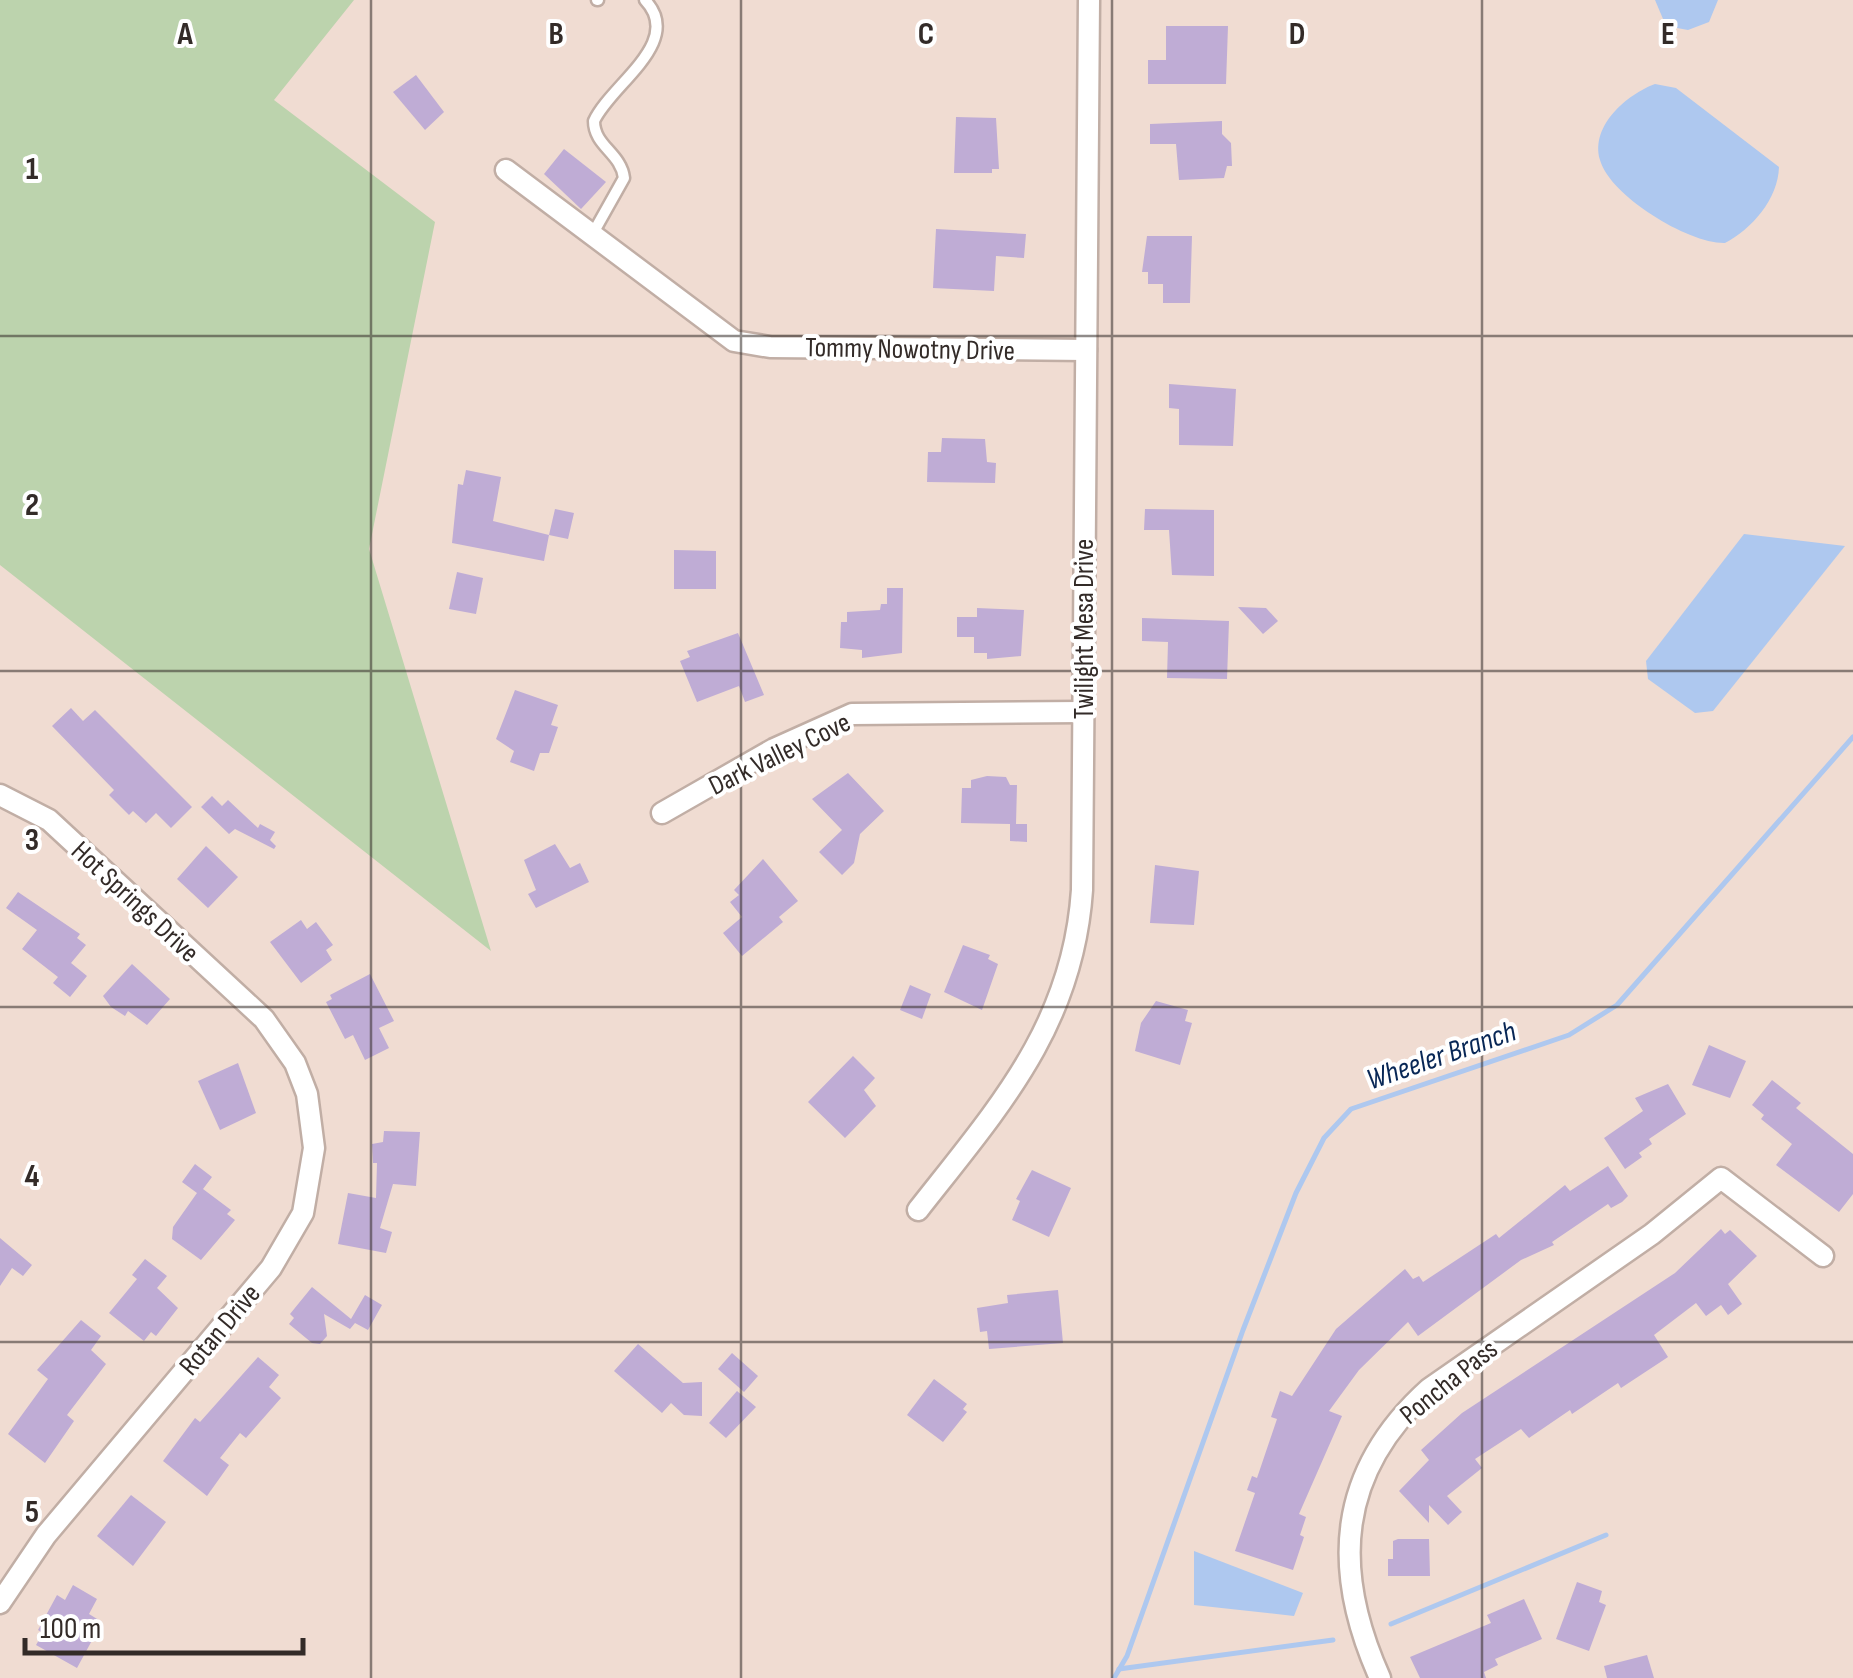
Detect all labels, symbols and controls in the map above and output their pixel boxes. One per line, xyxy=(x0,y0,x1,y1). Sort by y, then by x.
text: A xyxy=(176,15,193,54)
text: B xyxy=(548,15,564,54)
text: C xyxy=(918,15,934,54)
text: D xyxy=(1289,15,1305,54)
text: E xyxy=(1661,15,1675,54)
text: 1 xyxy=(26,150,39,189)
street label: Tommy Nowotny Drive xyxy=(805,331,1015,368)
text: 2 xyxy=(25,486,39,525)
street label: Twilight Mesa Drive xyxy=(1068,539,1101,719)
street label: Dark Valley Cove xyxy=(703,706,856,803)
text: 3 xyxy=(25,821,39,860)
street label: Hot Springs Drive xyxy=(64,835,206,969)
water label: Wheeler Branch xyxy=(1362,1014,1521,1098)
text: 4 xyxy=(25,1157,40,1196)
street label: Rotan Drive xyxy=(173,1278,268,1382)
street label: Poncha Pass xyxy=(1394,1333,1504,1431)
text: 5 xyxy=(25,1493,39,1532)
scale bar xyxy=(25,1593,302,1655)
text: 100 m xyxy=(40,1611,101,1647)

